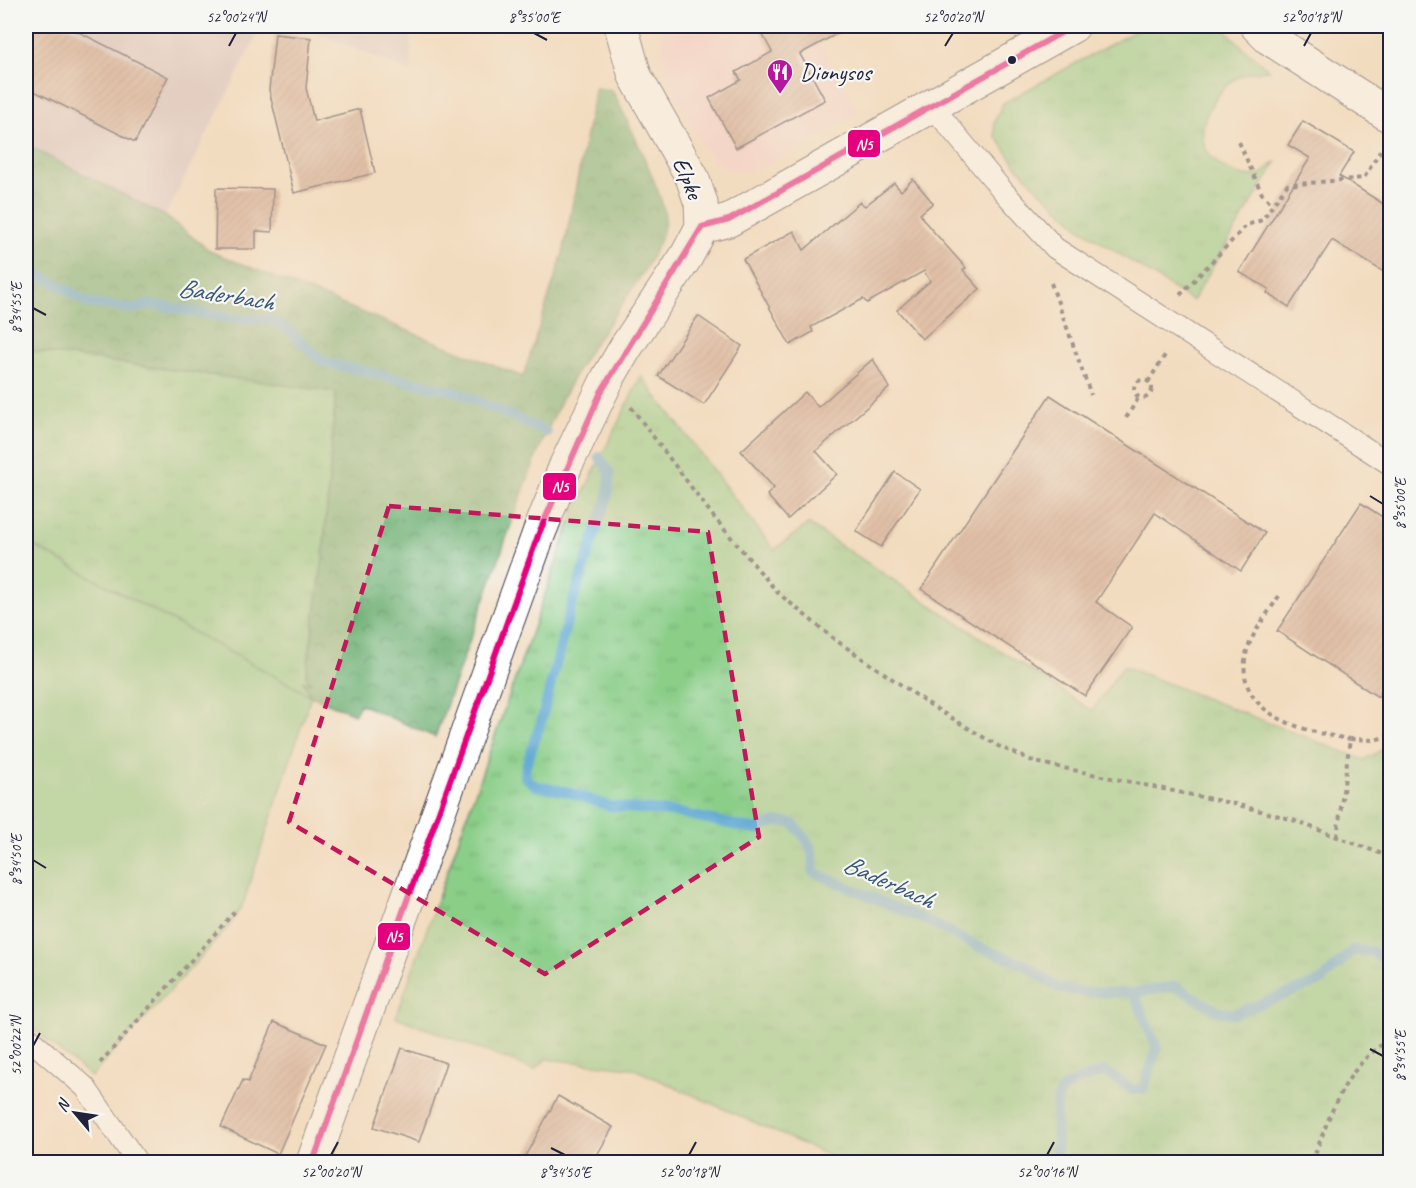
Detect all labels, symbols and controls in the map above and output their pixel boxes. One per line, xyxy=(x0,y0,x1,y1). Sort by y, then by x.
text: 52°00'24"N xyxy=(206,8,269,27)
text: 8°35'00"E xyxy=(508,8,562,27)
text: 52°00'20"N xyxy=(923,8,986,27)
text: 52°00'18"N xyxy=(1281,8,1344,27)
unlabelled marker xyxy=(1006,54,1018,66)
restaurant icon: Dionysos xyxy=(765,57,795,95)
place label: Dionysos xyxy=(800,57,874,87)
line badge: N5 xyxy=(847,129,881,158)
text: N5 xyxy=(856,135,874,155)
street label: Elpke xyxy=(666,153,711,205)
water label: Baderbach xyxy=(176,271,278,319)
text: 8°34'55"E xyxy=(7,280,26,334)
line badge: N5 xyxy=(542,472,577,501)
text: 8°35'00"E xyxy=(1391,476,1410,530)
text: N5 xyxy=(552,477,570,497)
text: 8°34'50"E xyxy=(7,832,26,886)
water label: Baderbach xyxy=(838,847,941,917)
line badge: N5 xyxy=(377,922,411,951)
text: N5 xyxy=(386,927,404,947)
text: 52°00'22"N xyxy=(7,1013,26,1076)
text: 8°34'55"E xyxy=(1391,1028,1410,1082)
north arrow xyxy=(45,1083,105,1143)
text: N xyxy=(52,1094,75,1115)
text: 52°00'20"N xyxy=(301,1163,364,1182)
text: 8°34'50"E xyxy=(539,1163,593,1182)
text: 52°00'18"N xyxy=(659,1163,722,1182)
text: 52°00'16"N xyxy=(1017,1163,1080,1182)

